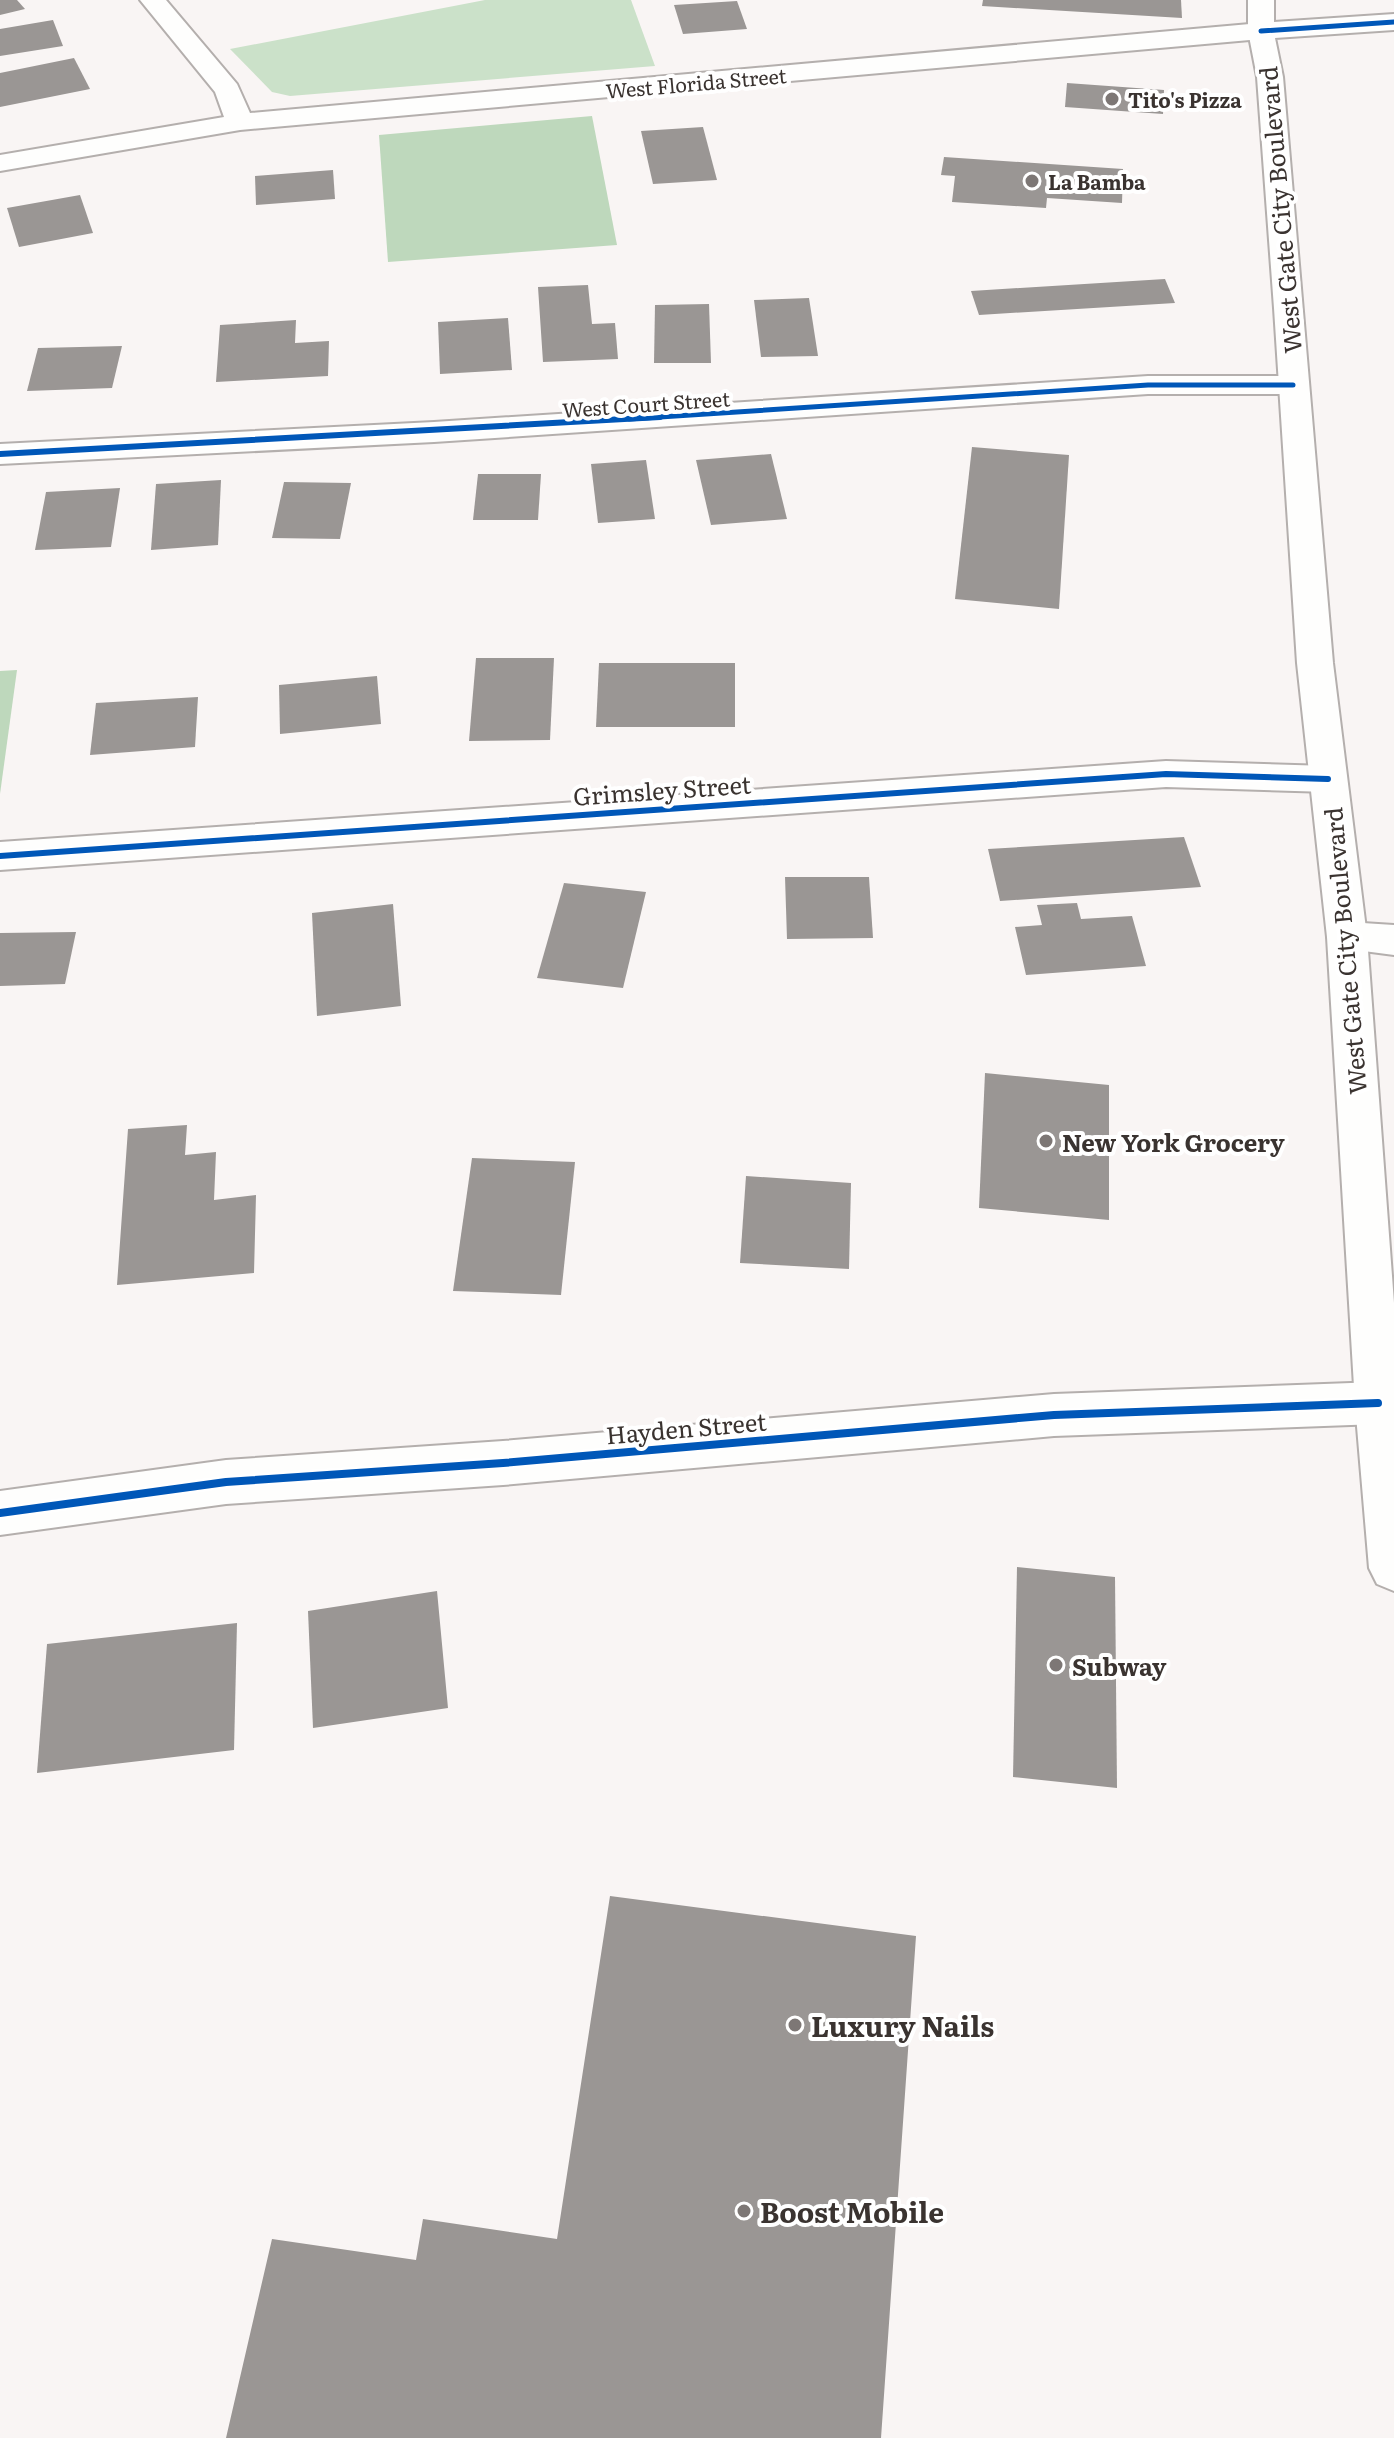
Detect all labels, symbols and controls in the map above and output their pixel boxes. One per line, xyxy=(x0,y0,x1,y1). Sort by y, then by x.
street label: West Florida Street xyxy=(604,59,788,105)
street label: West Gate City Boulevard xyxy=(1249,65,1309,355)
place label: Tito's Pizza xyxy=(1128,84,1242,114)
marker: Tito's Pizza xyxy=(1103,90,1121,108)
place label: La Bamba xyxy=(1048,166,1146,196)
marker: La Bamba xyxy=(1023,172,1041,190)
street label: West Court Street xyxy=(561,382,731,424)
street label: Grimsley Street xyxy=(572,765,753,813)
street label: West Gate City Boulevard xyxy=(1314,806,1374,1096)
place label: New York Grocery xyxy=(1062,1124,1285,1159)
marker: New York Grocery xyxy=(1037,1132,1055,1150)
street label: Hayden Street xyxy=(604,1403,768,1451)
place label: Subway xyxy=(1072,1648,1167,1683)
marker: Subway xyxy=(1047,1656,1065,1674)
place label: Luxury Nails xyxy=(811,2004,994,2046)
marker: Luxury Nails xyxy=(786,2016,804,2034)
place label: Boost Mobile xyxy=(760,2190,944,2232)
marker: Boost Mobile xyxy=(735,2202,753,2220)

